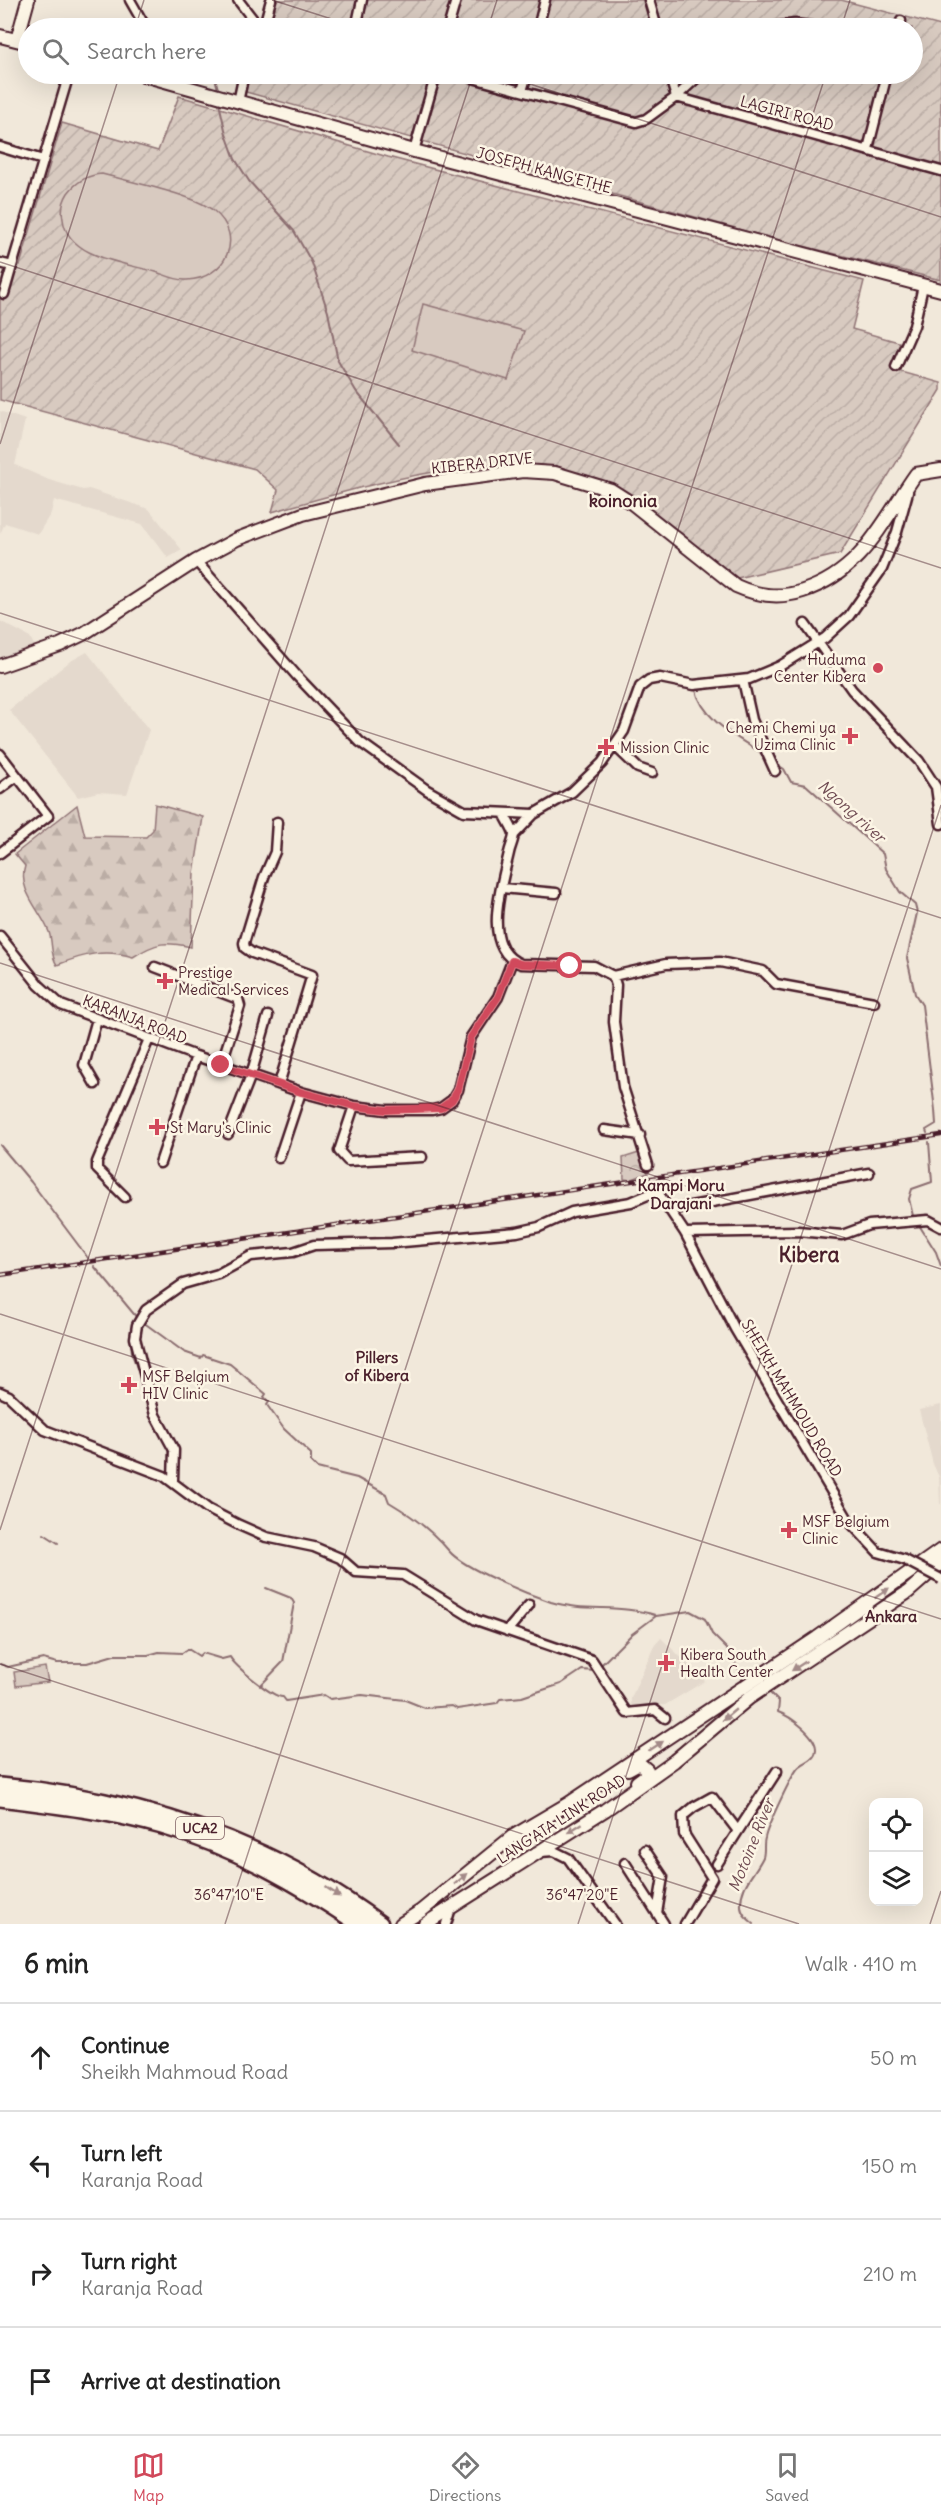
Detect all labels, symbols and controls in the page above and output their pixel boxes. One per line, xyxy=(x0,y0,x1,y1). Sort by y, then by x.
search box xyxy=(18,18,923,84)
icon: search xyxy=(39,35,72,68)
text: Search here xyxy=(87,37,206,65)
street label: LAGIRI ROAD xyxy=(738,91,836,135)
street label: JOSEPH KANG'ETHE xyxy=(474,143,614,197)
street label: KIBERA DRIVE xyxy=(430,448,534,478)
district label: koinonia xyxy=(589,489,657,512)
place label: Huduma Center Kibera xyxy=(774,650,866,686)
marker: Huduma Center Kibera xyxy=(871,661,885,675)
place label: Chemi Chemi ya Uzima Clinic xyxy=(726,718,836,754)
marker: Chemi Chemi ya Uzima Clinic xyxy=(841,727,859,745)
marker: Mission Clinic xyxy=(597,738,615,756)
place label: Mission Clinic xyxy=(620,738,710,757)
water label: Ngong river xyxy=(814,776,892,848)
route start xyxy=(556,952,582,978)
place label: Prestige Medical Services xyxy=(178,963,289,999)
marker: Prestige Medical Services xyxy=(156,972,174,990)
street label: KARANJA ROAD xyxy=(80,990,190,1048)
route end xyxy=(207,1051,233,1077)
marker: St Mary's Clinic xyxy=(148,1118,166,1136)
place label: St Mary's Clinic xyxy=(170,1118,272,1137)
district label: Kampi Moru Darajani xyxy=(637,1175,725,1213)
district label: Kibera xyxy=(779,1241,839,1268)
street label: SHEIKH MAHMOUD ROAD xyxy=(737,1316,847,1480)
district label: Pillers of Kibera xyxy=(345,1347,409,1385)
place label: MSF Belgium HIV Clinic xyxy=(142,1367,230,1403)
marker: MSF Belgium HIV Clinic xyxy=(120,1376,138,1394)
place label: MSF Belgium Clinic xyxy=(802,1512,890,1548)
marker: MSF Belgium Clinic xyxy=(780,1521,798,1539)
one-way arrow xyxy=(874,1587,890,1599)
district label: Ankara xyxy=(865,1606,917,1626)
place label: Kibera South Health Center xyxy=(680,1645,773,1681)
marker: Kibera South Health Center xyxy=(657,1654,675,1672)
one-way arrow xyxy=(790,1660,807,1671)
one-way arrow xyxy=(721,1709,737,1722)
one-way arrow xyxy=(648,1740,664,1751)
street label: LANG'ATA LINK ROAD xyxy=(493,1770,629,1868)
water label: Motoine River xyxy=(723,1794,780,1894)
map controls xyxy=(869,1798,923,1906)
button: locate xyxy=(869,1798,923,1852)
road number: UCA2 xyxy=(176,1817,224,1839)
one-way arrow xyxy=(567,1823,584,1834)
button: layers xyxy=(869,1852,923,1906)
one-way arrow xyxy=(453,1873,468,1886)
text: 36°47'10"E xyxy=(194,1885,264,1904)
text: 36°47'20"E xyxy=(546,1885,618,1904)
one-way arrow xyxy=(324,1886,340,1898)
text: 6 min xyxy=(24,1947,89,1980)
text: Walk · 410 m xyxy=(805,1951,917,1976)
text: Continue xyxy=(81,2031,170,2059)
icon: ahead xyxy=(24,2041,57,2074)
text: 50 m xyxy=(870,2045,917,2070)
text: Sheikh Mahmoud Road xyxy=(81,2059,288,2084)
text: Turn left xyxy=(81,2139,162,2167)
icon: left xyxy=(24,2149,57,2182)
text: 150 m xyxy=(862,2153,917,2178)
text: Karanja Road xyxy=(81,2167,203,2192)
text: Turn right xyxy=(81,2247,177,2275)
icon: right xyxy=(24,2257,57,2290)
text: 210 m xyxy=(863,2261,917,2286)
text: Karanja Road xyxy=(81,2275,203,2300)
icon: arrive xyxy=(24,2365,57,2398)
text: Arrive at destination xyxy=(81,2367,281,2395)
tab: Map xyxy=(132,2449,165,2505)
tab: Directions xyxy=(429,2449,501,2505)
tab: Saved xyxy=(765,2449,809,2505)

